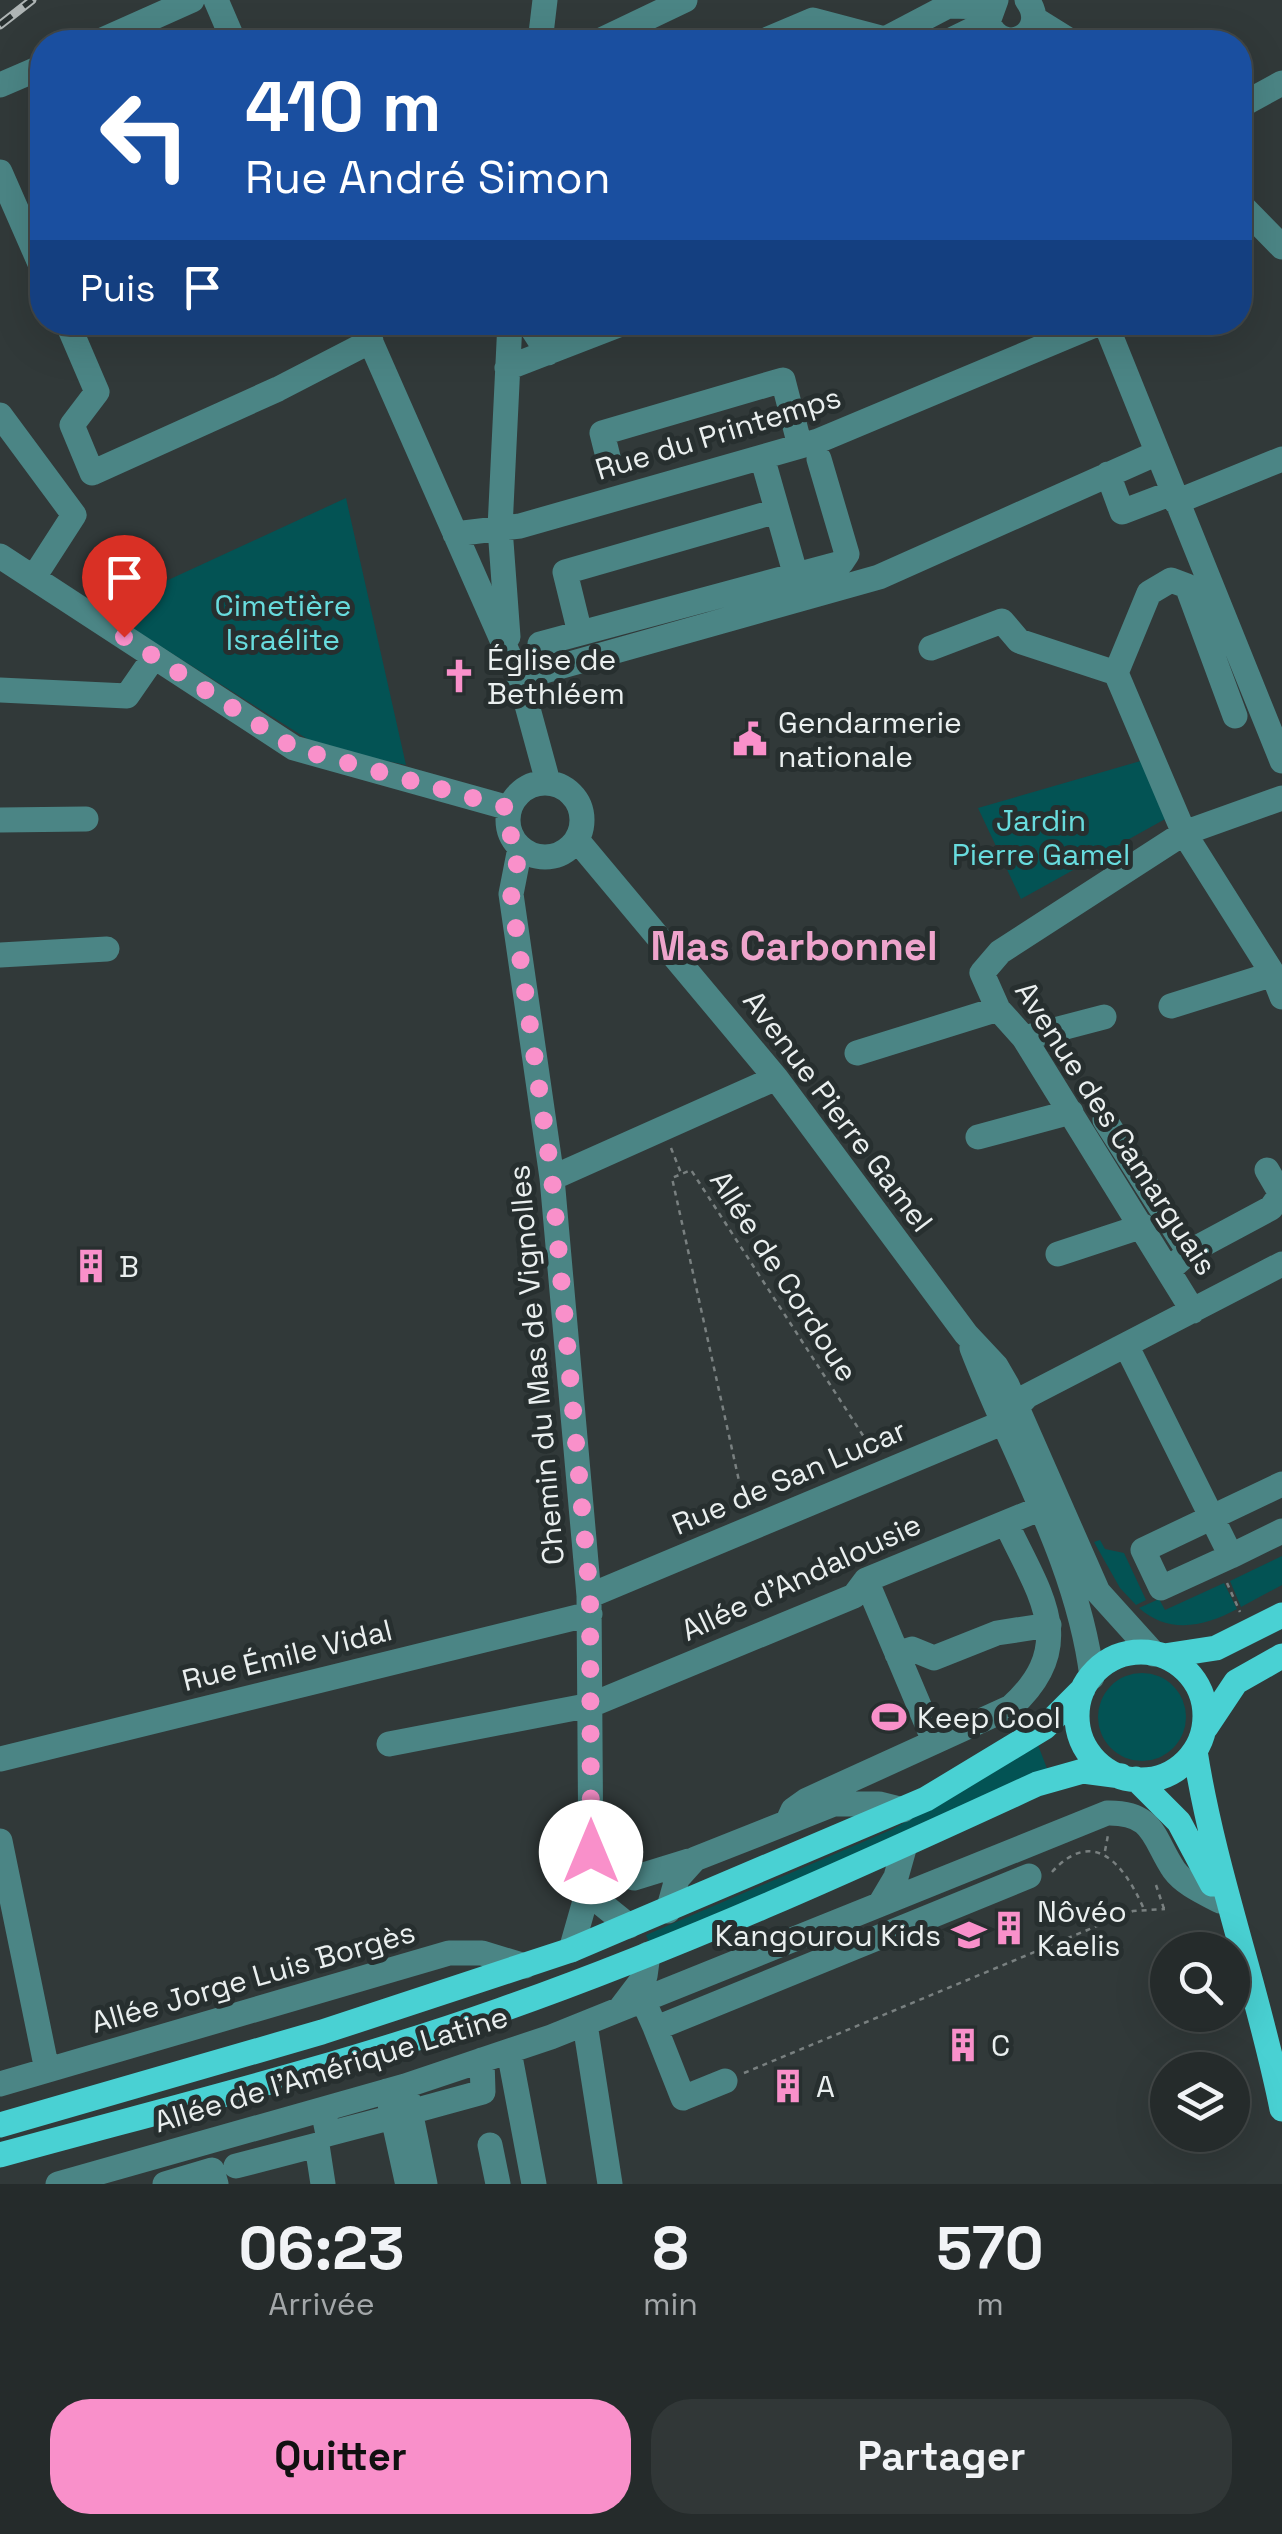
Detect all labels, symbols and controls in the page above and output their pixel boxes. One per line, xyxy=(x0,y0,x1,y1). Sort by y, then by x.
text: 410 m xyxy=(245,62,441,151)
icon: left xyxy=(80,70,210,200)
text: Rue André Simon xyxy=(245,149,611,206)
icon: arrive xyxy=(175,260,230,315)
text: Puis xyxy=(80,264,155,312)
street label: Rue du Printemps xyxy=(590,377,846,489)
pin xyxy=(82,535,167,638)
icon: arrive xyxy=(97,550,152,605)
park label: Cimetière Israélite xyxy=(214,586,352,659)
place label: Église de Bethléem xyxy=(487,640,625,713)
church icon: Église de Bethléem xyxy=(440,657,478,695)
place label: Gendarmerie nationale xyxy=(778,703,962,776)
public building icon: Gendarmerie nationale xyxy=(731,720,769,758)
park label: Jardin Pierre Gamel xyxy=(952,801,1130,874)
district label: Mas Carbonnel xyxy=(650,921,938,972)
street label: Avenue des Camarguais xyxy=(1006,974,1226,1282)
street label: Avenue Pierre Gamel xyxy=(734,983,942,1239)
street label: Chemin du Mas de Vignolles xyxy=(499,1163,573,1567)
street label: Allée de Cordoue xyxy=(701,1163,867,1389)
building icon: B xyxy=(72,1247,110,1285)
place label: B xyxy=(119,1247,139,1286)
street label: Rue de San Lucar xyxy=(666,1410,912,1544)
street label: Allée d'Andalousie xyxy=(675,1504,927,1650)
street label: Rue Émile Vidal xyxy=(178,1610,396,1700)
sports icon: Keep Cool xyxy=(870,1698,908,1736)
place label: Keep Cool xyxy=(917,1698,1061,1737)
position arrow xyxy=(539,1800,643,1904)
place label: Nôvéo Kaelis xyxy=(1037,1892,1127,1965)
building icon: Nôvéo Kaelis xyxy=(990,1909,1028,1947)
street label: Allée Jorge Luis Borgès xyxy=(86,1912,420,2042)
place label: Kangourou Kids xyxy=(715,1916,941,1955)
school or university icon: Kangourou Kids xyxy=(950,1916,988,1954)
map controls xyxy=(1150,1932,1250,2152)
button: search xyxy=(1150,1932,1250,2032)
street label: Allée de l'Amérique Latine xyxy=(149,1997,513,2141)
building icon: C xyxy=(944,2026,982,2064)
place label: C xyxy=(991,2026,1010,2065)
button: layers xyxy=(1150,2052,1250,2152)
building icon: A xyxy=(769,2067,807,2105)
place label: A xyxy=(816,2067,835,2106)
text: 06:23 xyxy=(238,2210,404,2287)
text: 8 xyxy=(652,2210,688,2287)
text: 570 xyxy=(936,2210,1044,2287)
text: Arrivée xyxy=(268,2284,375,2324)
text: min xyxy=(643,2284,698,2324)
text: m xyxy=(976,2284,1004,2324)
button: Quitter xyxy=(50,2399,631,2514)
button: Partager xyxy=(651,2399,1232,2514)

